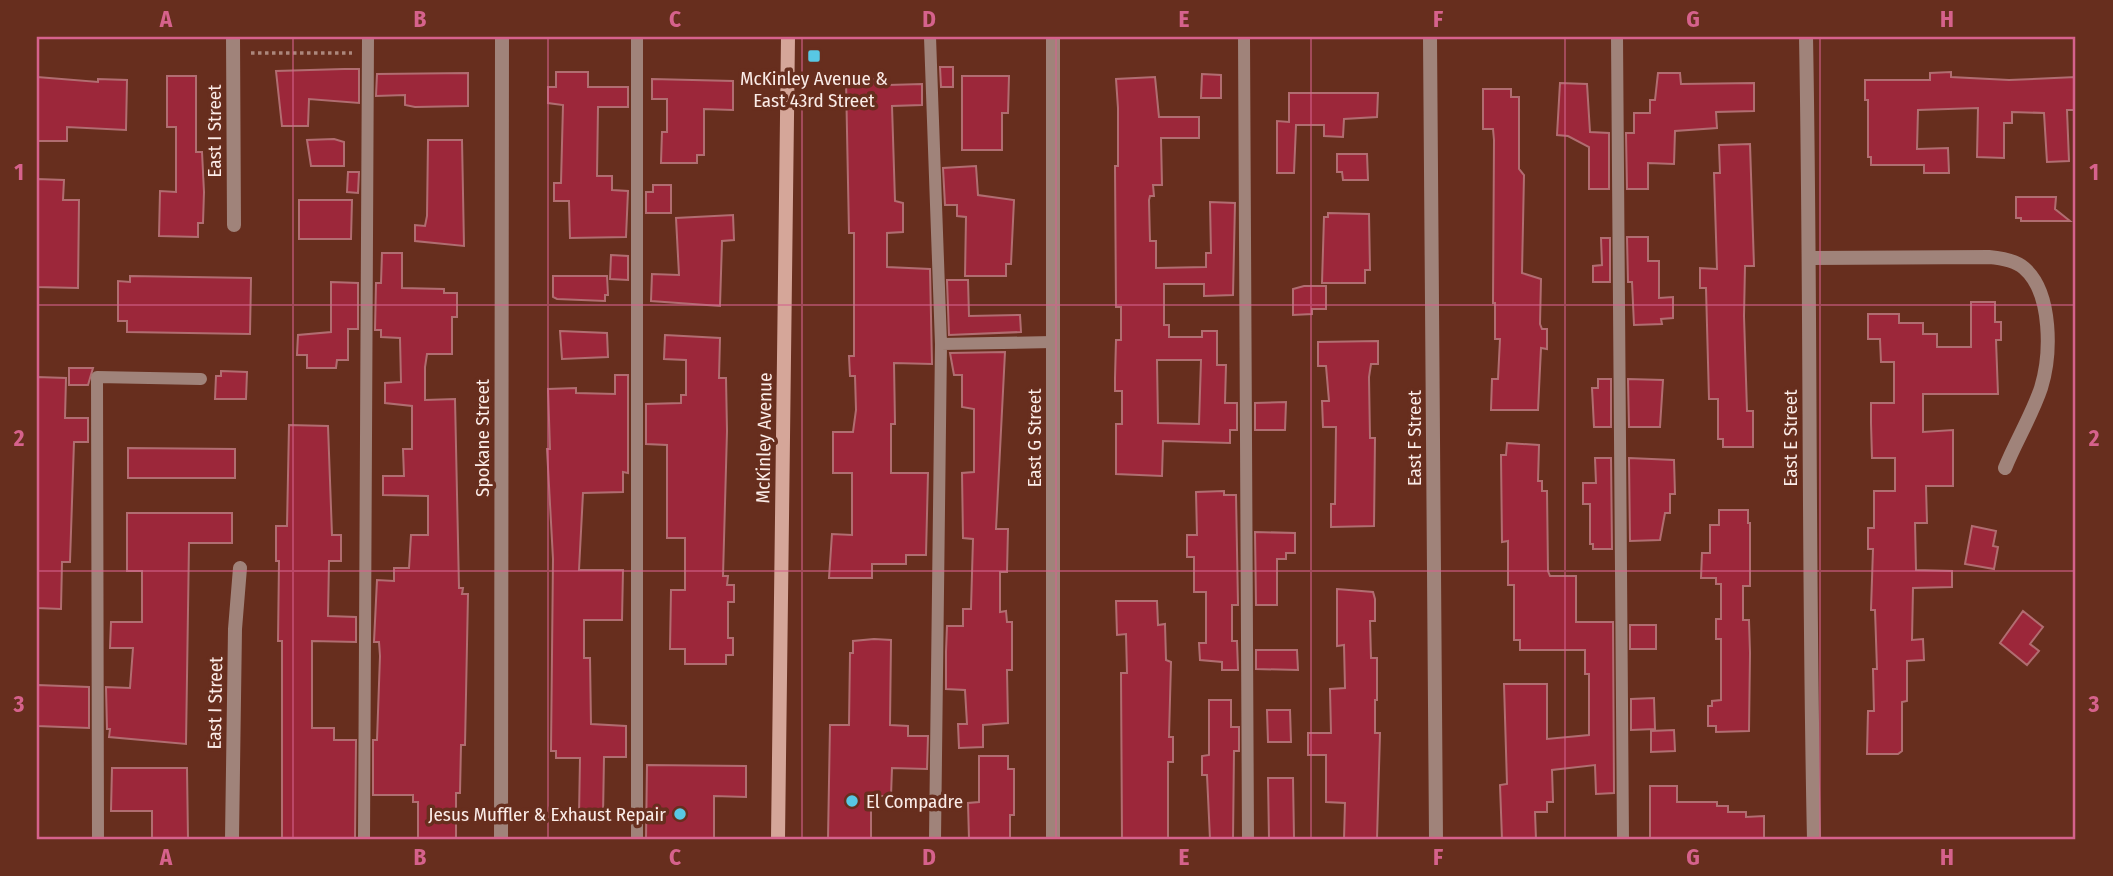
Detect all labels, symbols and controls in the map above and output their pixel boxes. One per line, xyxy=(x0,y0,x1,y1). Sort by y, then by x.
text: A xyxy=(159,5,173,33)
text: B xyxy=(414,5,427,33)
text: C xyxy=(669,5,681,33)
text: D xyxy=(922,5,936,33)
text: E xyxy=(1179,5,1190,33)
text: F xyxy=(1433,5,1443,33)
text: G xyxy=(1686,5,1700,33)
text: H xyxy=(1940,5,1954,33)
marker: McKinley Avenue & East 43rd Street xyxy=(806,48,822,64)
place label: McKinley Avenue & East 43rd Street xyxy=(740,67,888,112)
street label: East I Street xyxy=(203,84,226,177)
text: 1 xyxy=(14,158,24,186)
text: 1 xyxy=(2089,158,2099,186)
street label: McKinley Avenue xyxy=(751,372,777,504)
street label: Spokane Street xyxy=(471,378,494,497)
street label: East G Street xyxy=(1023,388,1046,487)
street label: East F Street xyxy=(1403,389,1426,486)
street label: East E Street xyxy=(1779,389,1802,486)
text: 2 xyxy=(13,424,25,452)
text: 2 xyxy=(2088,424,2100,452)
street label: East I Street xyxy=(203,656,227,750)
text: 3 xyxy=(13,690,25,718)
text: 3 xyxy=(2088,690,2100,718)
place label: El Compadre xyxy=(866,790,963,813)
marker: El Compadre xyxy=(844,793,860,809)
place label: Jesus Muffler & Exhaust Repair xyxy=(428,803,666,826)
marker: Jesus Muffler & Exhaust Repair xyxy=(672,806,688,822)
text: A xyxy=(159,843,173,871)
text: B xyxy=(414,843,427,871)
text: C xyxy=(669,843,681,871)
text: D xyxy=(922,843,936,871)
text: E xyxy=(1179,843,1190,871)
text: F xyxy=(1433,843,1443,871)
text: G xyxy=(1686,843,1700,871)
text: H xyxy=(1940,843,1954,871)

